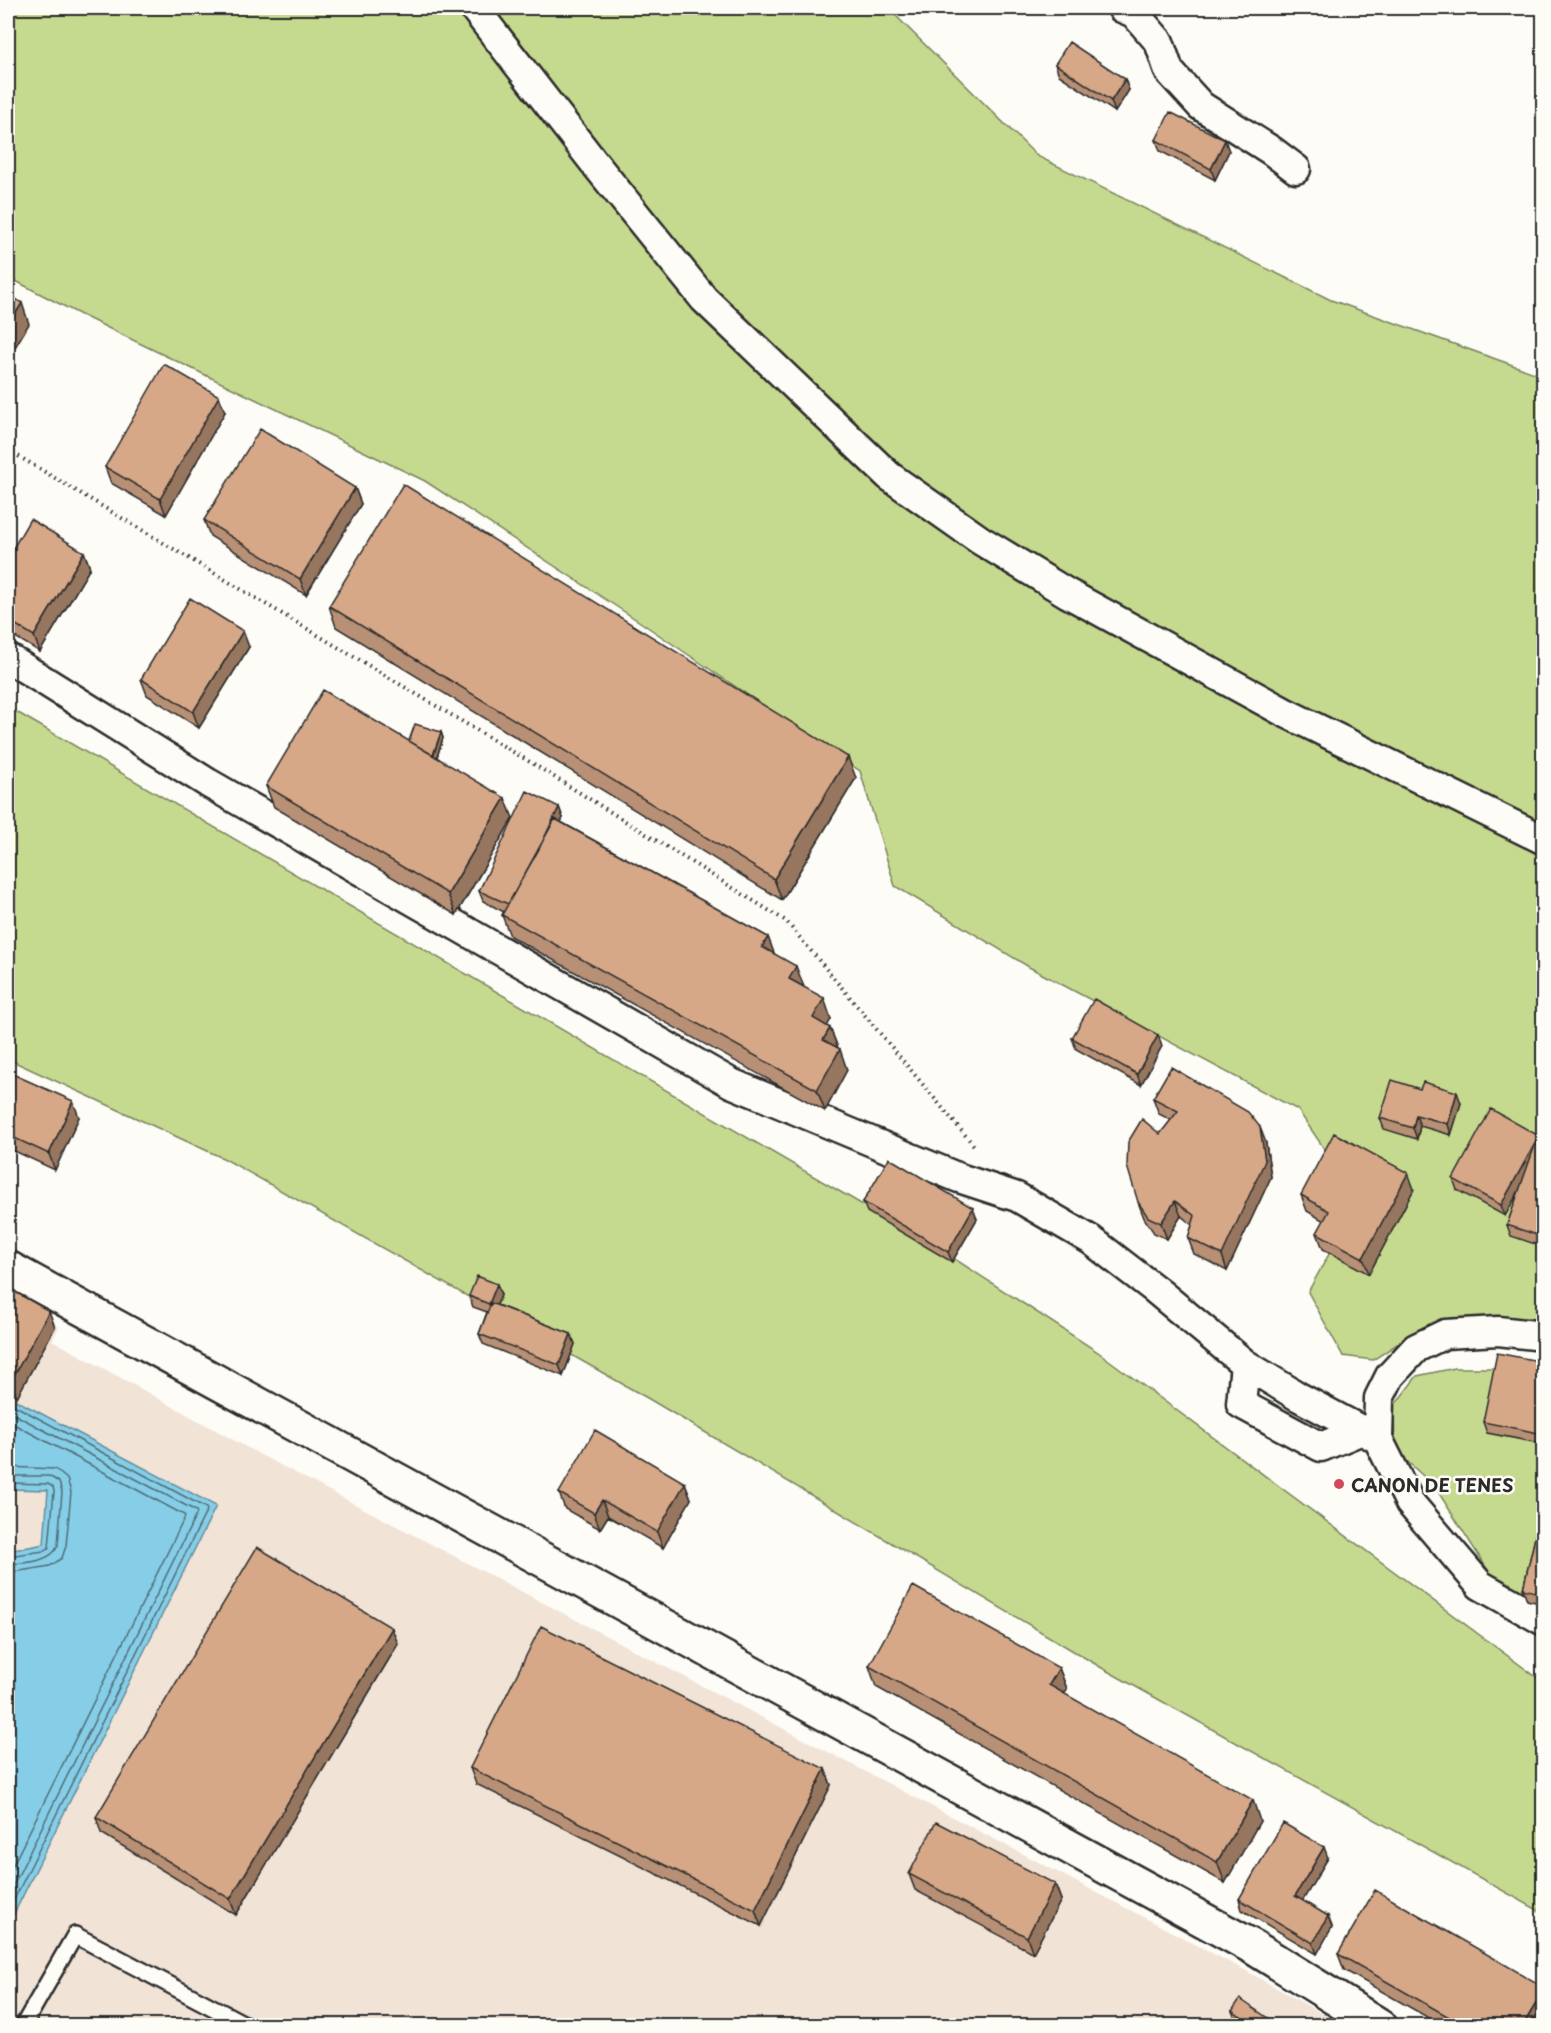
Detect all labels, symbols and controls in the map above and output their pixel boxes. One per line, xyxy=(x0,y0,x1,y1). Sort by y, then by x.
place label: CANON DE TENES xyxy=(1351,1471,1514,1498)
marker: CANON DE TENES xyxy=(1332,1477,1346,1491)

